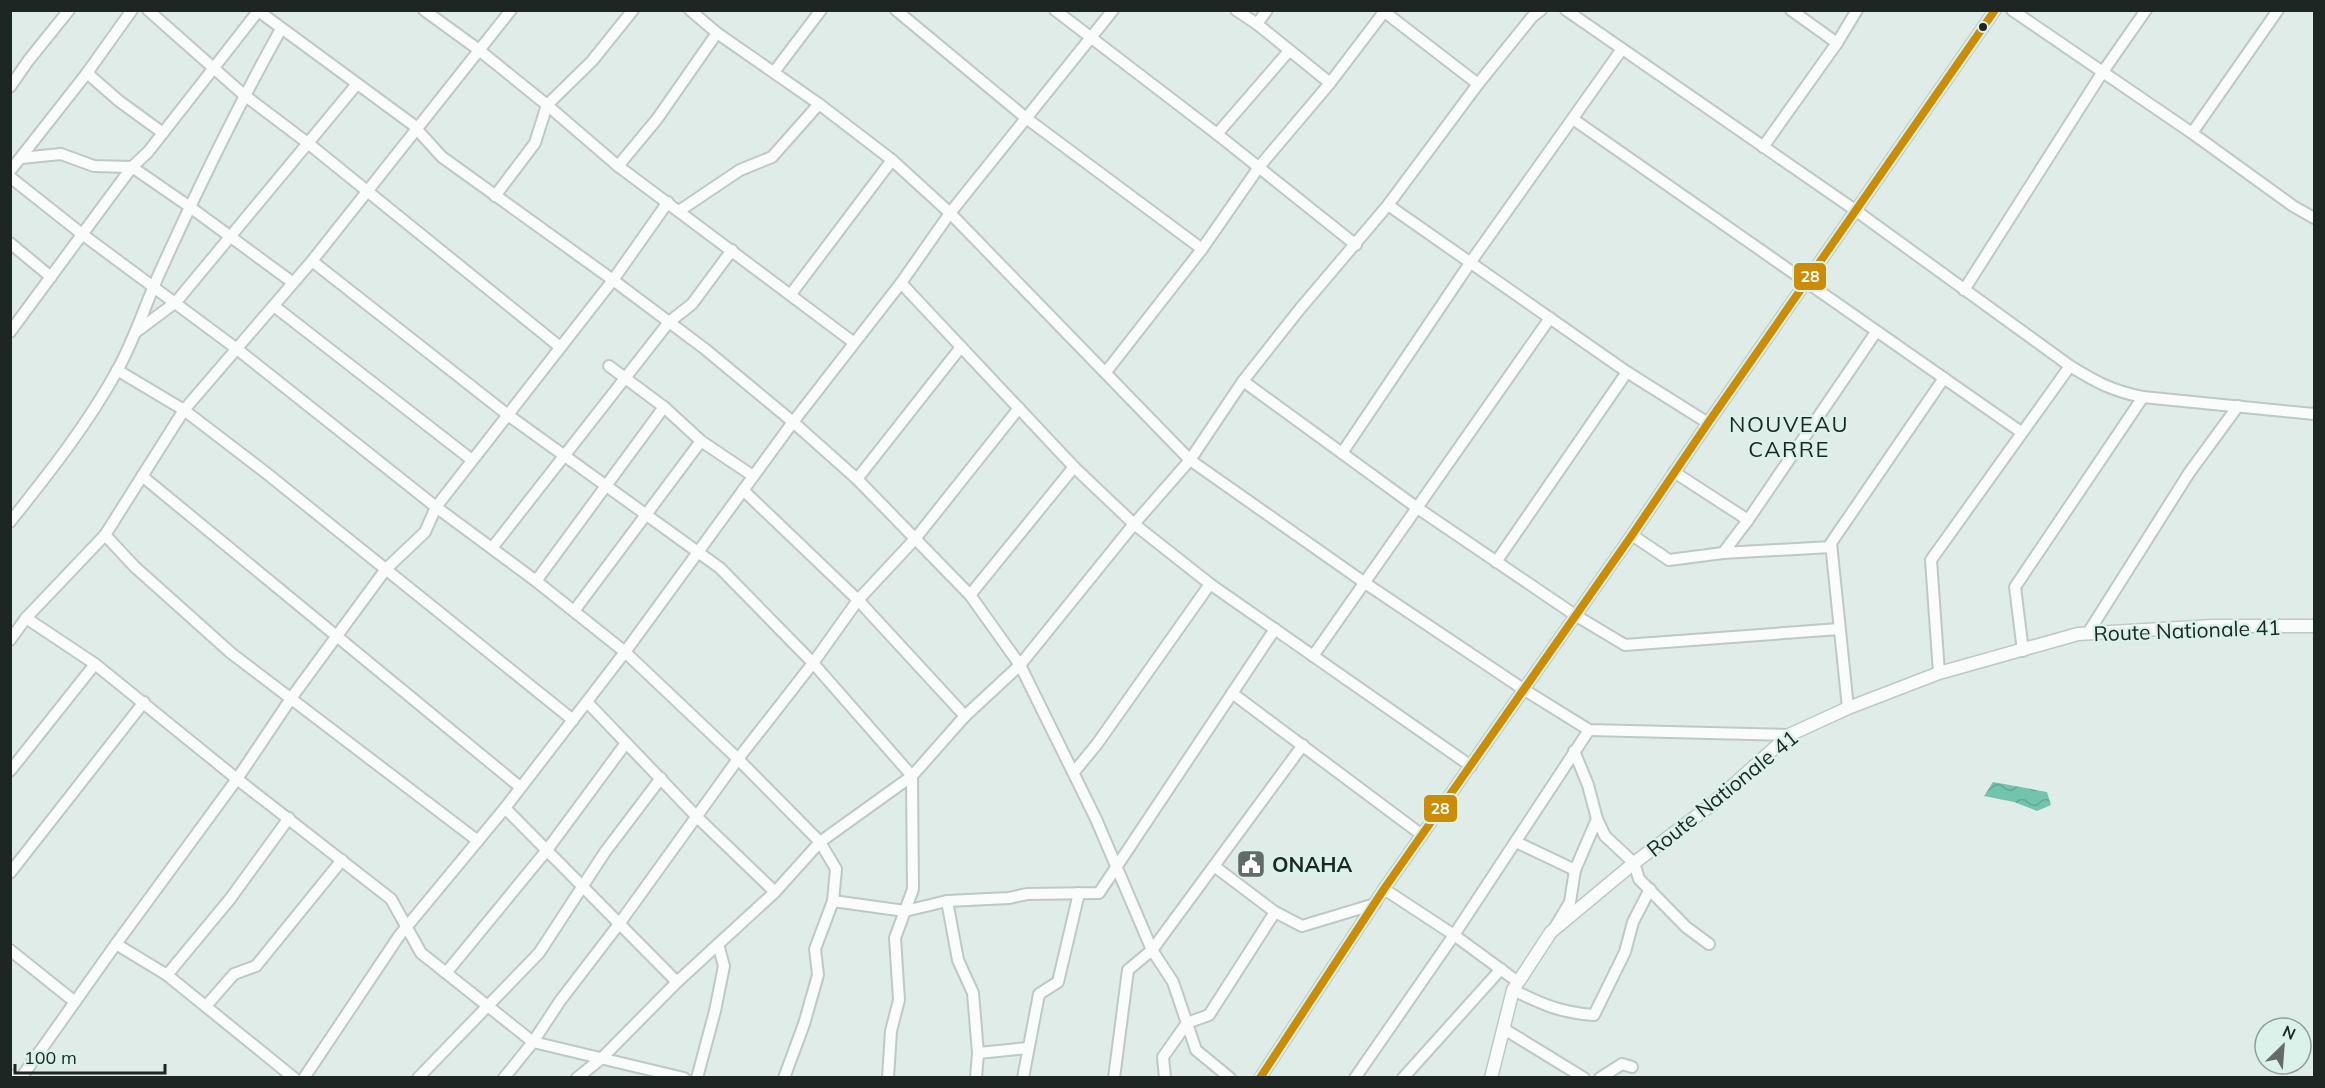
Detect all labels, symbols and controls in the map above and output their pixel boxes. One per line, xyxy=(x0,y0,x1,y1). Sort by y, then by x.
unlabelled marker xyxy=(1977,21,1989,33)
line badge: 28 xyxy=(1793,262,1827,291)
text: 28 xyxy=(1800,266,1820,286)
district label: NOUVEAU CARRE xyxy=(1729,410,1849,463)
street label: Route Nationale 41 xyxy=(2093,614,2281,646)
street label: Route Nationale 41 xyxy=(1641,724,1803,862)
line badge: 28 xyxy=(1423,794,1458,823)
text: 28 xyxy=(1430,798,1450,818)
public building icon: ONAHA xyxy=(1235,848,1267,880)
place label: ONAHA xyxy=(1272,851,1352,877)
north arrow xyxy=(2253,1016,2313,1076)
text: N xyxy=(2280,1021,2299,1044)
scale bar xyxy=(15,1037,165,1075)
text: 100 m xyxy=(24,1046,77,1069)

